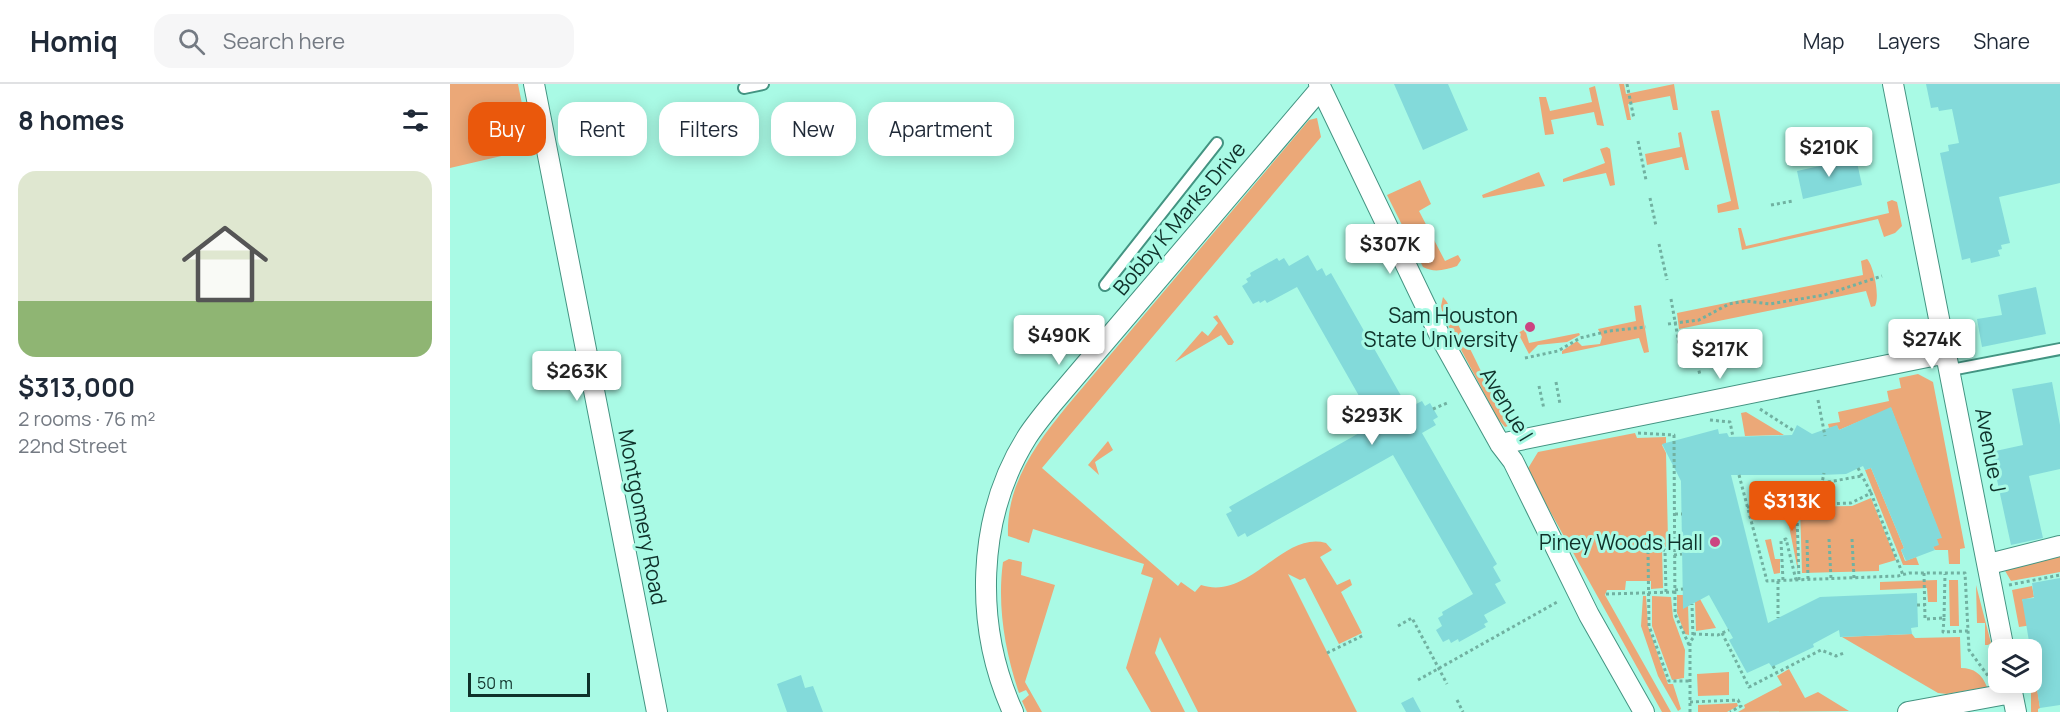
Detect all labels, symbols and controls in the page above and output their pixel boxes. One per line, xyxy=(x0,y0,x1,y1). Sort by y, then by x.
search box xyxy=(154,14,574,68)
text: Homiq xyxy=(30,22,118,60)
icon: search xyxy=(175,25,208,58)
text: Search here xyxy=(223,26,345,56)
text: Map xyxy=(1803,27,1844,55)
text: Layers xyxy=(1877,27,1940,55)
text: Share xyxy=(1973,27,2030,55)
text: 8 homes xyxy=(18,102,124,138)
chip: Buy xyxy=(468,102,546,156)
chip: Rent xyxy=(558,102,647,156)
chip: Filters xyxy=(659,102,759,156)
chip: New xyxy=(771,102,856,156)
chip: Apartment xyxy=(868,102,1014,156)
icon: filters xyxy=(399,104,432,137)
pin: $210K xyxy=(1787,127,1871,178)
text: $210K xyxy=(1799,133,1859,160)
street label: Bobby K Marks Drive xyxy=(1106,135,1252,301)
icon: home xyxy=(171,210,279,318)
pin: $307K xyxy=(1348,224,1432,275)
text: $307K xyxy=(1360,230,1420,257)
place label: Sam Houston State University xyxy=(1364,301,1518,353)
pin: $490K xyxy=(1017,315,1101,366)
pin: $274K xyxy=(1890,319,1974,370)
marker: Sam Houston State University xyxy=(1523,320,1537,334)
text: $490K xyxy=(1028,321,1090,348)
text: $274K xyxy=(1902,325,1962,352)
pin: $217K xyxy=(1678,329,1762,380)
text: $217K xyxy=(1692,335,1748,362)
pin: $263K xyxy=(535,351,619,402)
text: $263K xyxy=(546,357,608,384)
street label: Avenue I xyxy=(1474,362,1540,446)
text: $313,000 xyxy=(18,369,135,405)
pin: $293K xyxy=(1330,395,1414,446)
text: $293K xyxy=(1341,401,1403,428)
text: 2 rooms · 76 m² xyxy=(18,405,155,432)
street label: Avenue J xyxy=(1969,405,2013,495)
street label: Montgomery Road xyxy=(612,427,674,607)
text: 22nd Street xyxy=(18,432,127,459)
pin: $313K xyxy=(1750,481,1834,532)
text: $313K xyxy=(1763,487,1821,514)
place label: Piney Woods Hall xyxy=(1539,528,1703,556)
marker: Piney Woods Hall xyxy=(1708,535,1722,549)
map controls xyxy=(1988,639,2042,693)
button: layers xyxy=(1988,639,2042,693)
scale bar xyxy=(468,670,590,698)
text: 50 m xyxy=(477,672,513,694)

